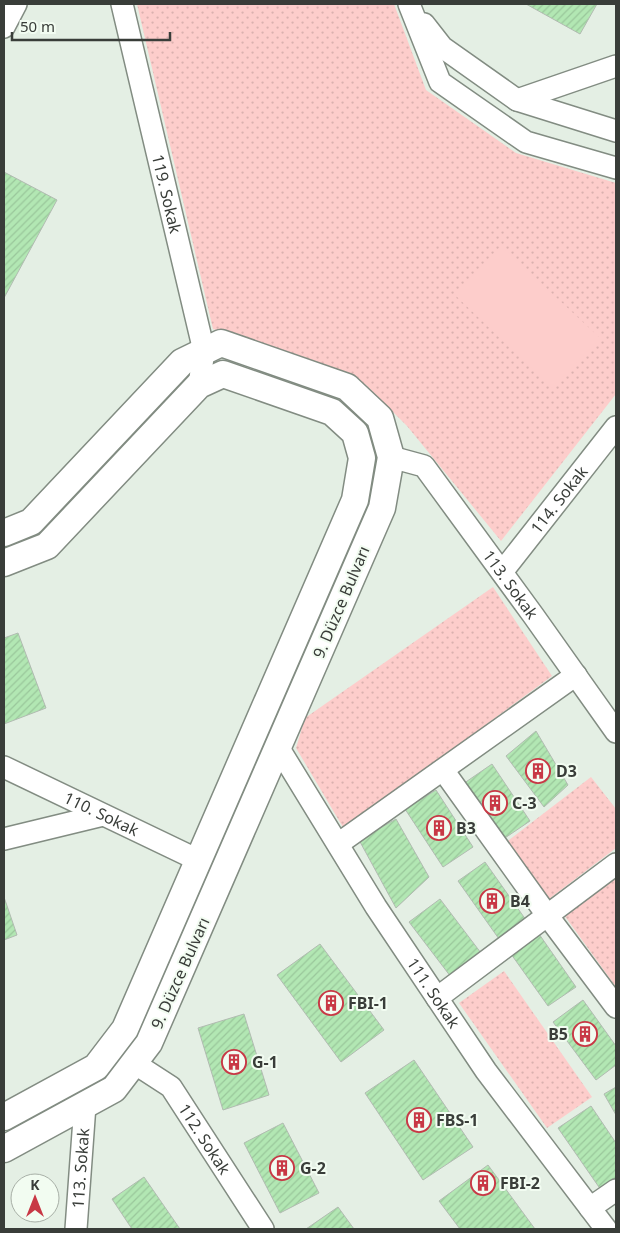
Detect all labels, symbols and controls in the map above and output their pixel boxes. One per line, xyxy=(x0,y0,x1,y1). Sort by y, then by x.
scale bar xyxy=(12,10,170,42)
text: 50 m xyxy=(20,16,55,36)
street label: 119. Sokak xyxy=(147,152,187,236)
street label: 114. Sokak xyxy=(525,461,593,538)
street label: 9. Düzce Bulvarı xyxy=(307,543,375,661)
street label: 113. Sokak xyxy=(478,545,544,624)
building icon: D3 xyxy=(525,758,551,784)
place label: D3 xyxy=(556,760,577,782)
street label: 110. Sokak xyxy=(60,786,143,841)
building icon: C-3 xyxy=(482,790,508,816)
place label: C-3 xyxy=(512,792,537,814)
building icon: B3 xyxy=(426,815,452,841)
place label: B3 xyxy=(456,817,476,839)
building icon: B4 xyxy=(479,888,505,914)
place label: B4 xyxy=(510,890,530,912)
street label: 9. Düzce Bulvarı xyxy=(146,914,214,1032)
street label: 111. Sokak xyxy=(402,953,465,1033)
building icon: FBI-1 xyxy=(318,990,344,1016)
place label: FBI-1 xyxy=(348,992,388,1014)
building icon: B5 xyxy=(572,1021,598,1047)
place label: B5 xyxy=(548,1023,568,1045)
building icon: G-1 xyxy=(221,1049,247,1075)
place label: G-1 xyxy=(252,1051,278,1073)
street label: 112. Sokak xyxy=(174,1099,236,1179)
building icon: FBS-1 xyxy=(406,1107,432,1133)
place label: FBS-1 xyxy=(436,1109,479,1131)
street label: 113. Sokak xyxy=(67,1127,94,1209)
building icon: G-2 xyxy=(269,1155,295,1181)
place label: G-2 xyxy=(300,1157,326,1179)
building icon: FBI-2 xyxy=(470,1170,496,1196)
place label: FBI-2 xyxy=(500,1172,540,1194)
north arrow xyxy=(10,1173,60,1223)
text: K xyxy=(30,1175,40,1194)

